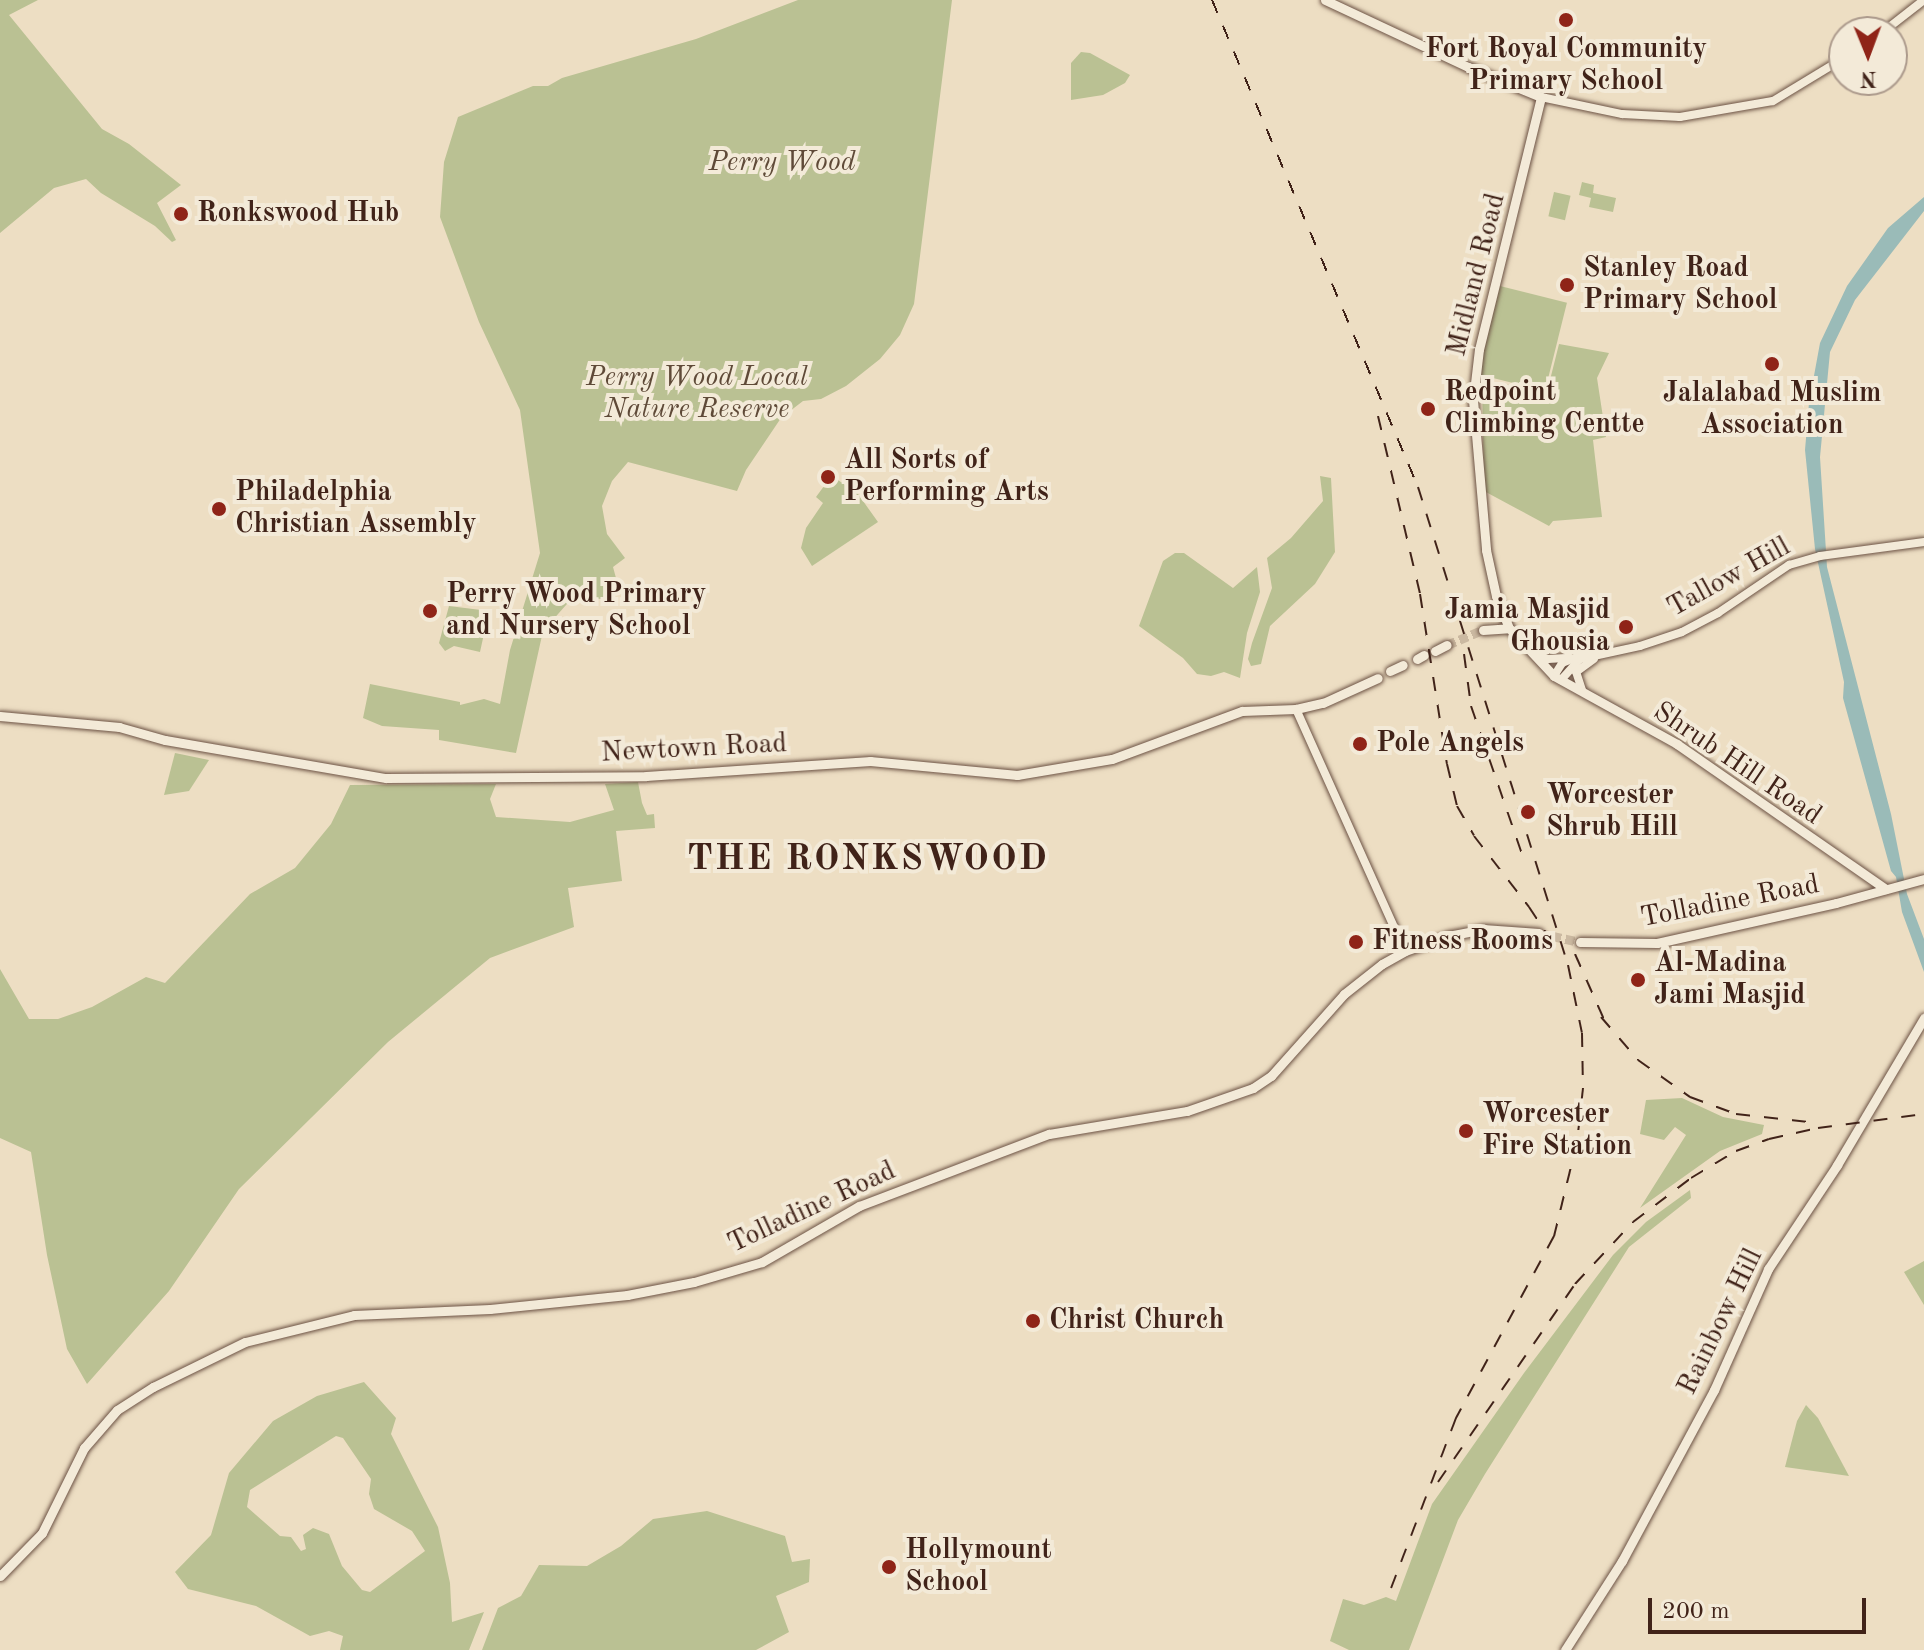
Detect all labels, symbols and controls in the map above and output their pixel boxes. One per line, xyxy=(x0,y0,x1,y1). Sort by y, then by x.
marker: Fort Royal Community Primary School xyxy=(1557,11,1575,29)
north arrow xyxy=(1828,16,1908,96)
place label: Fort Royal Community Primary School xyxy=(1425,33,1707,99)
text: N xyxy=(1860,67,1877,89)
park label: Perry Wood xyxy=(709,146,855,180)
street label: Midland Road xyxy=(1440,190,1514,360)
place label: Ronkswood Hub xyxy=(197,197,399,231)
marker: Ronkswood Hub xyxy=(172,205,190,223)
place label: Stanley Road Primary School xyxy=(1583,252,1777,318)
marker: Stanley Road Primary School xyxy=(1558,276,1576,294)
marker: Jalalabad Muslim Association xyxy=(1763,355,1781,373)
park label: Perry Wood Local Nature Reserve xyxy=(586,361,808,427)
place label: Redpoint Climbing Centte xyxy=(1444,376,1645,442)
place label: Jalalabad Muslim Association xyxy=(1663,377,1881,443)
marker: Redpoint Climbing Centte xyxy=(1419,400,1437,418)
place label: All Sorts of Performing Arts xyxy=(844,444,1049,510)
marker: All Sorts of Performing Arts xyxy=(819,468,837,486)
place label: Philadelphia Christian Assembly xyxy=(235,476,477,542)
marker: Philadelphia Christian Assembly xyxy=(210,500,228,518)
street label: Tallow Hill xyxy=(1662,531,1796,625)
place label: Perry Wood Primary and Nursery School xyxy=(446,578,706,644)
place label: Jamia Masjid Ghousia xyxy=(1444,594,1610,660)
marker: Perry Wood Primary and Nursery School xyxy=(421,602,439,620)
marker: Jamia Masjid Ghousia xyxy=(1617,618,1635,636)
street label: Shrub Hill Road xyxy=(1646,695,1828,833)
street label: Newtown Road xyxy=(600,727,788,771)
place label: Pole Angels xyxy=(1376,727,1524,761)
marker: Pole Angels xyxy=(1351,735,1369,753)
place label: Worcester Shrub Hill xyxy=(1546,779,1678,845)
marker: Worcester Shrub Hill xyxy=(1517,801,1539,823)
district label: THE RONKSWOOD xyxy=(687,839,1049,883)
street label: Tolladine Road xyxy=(1638,868,1822,936)
place label: Fitness Rooms xyxy=(1372,925,1553,959)
marker: Fitness Rooms xyxy=(1347,933,1365,951)
place label: Al-Madina Jami Masjid xyxy=(1654,947,1805,1013)
marker: Al-Madina Jami Masjid xyxy=(1629,971,1647,989)
place label: Worcester Fire Station xyxy=(1482,1098,1632,1164)
marker: Worcester Fire Station xyxy=(1457,1122,1475,1140)
street label: Tolladine Road xyxy=(723,1154,901,1262)
street label: Rainbow Hill xyxy=(1671,1243,1771,1401)
place label: Christ Church xyxy=(1049,1304,1224,1338)
marker: Christ Church xyxy=(1024,1312,1042,1330)
place label: Hollymount School xyxy=(905,1534,1052,1600)
marker: Hollymount School xyxy=(880,1558,898,1576)
scale bar xyxy=(1652,1582,1870,1632)
text: 200 m xyxy=(1662,1600,1730,1624)

